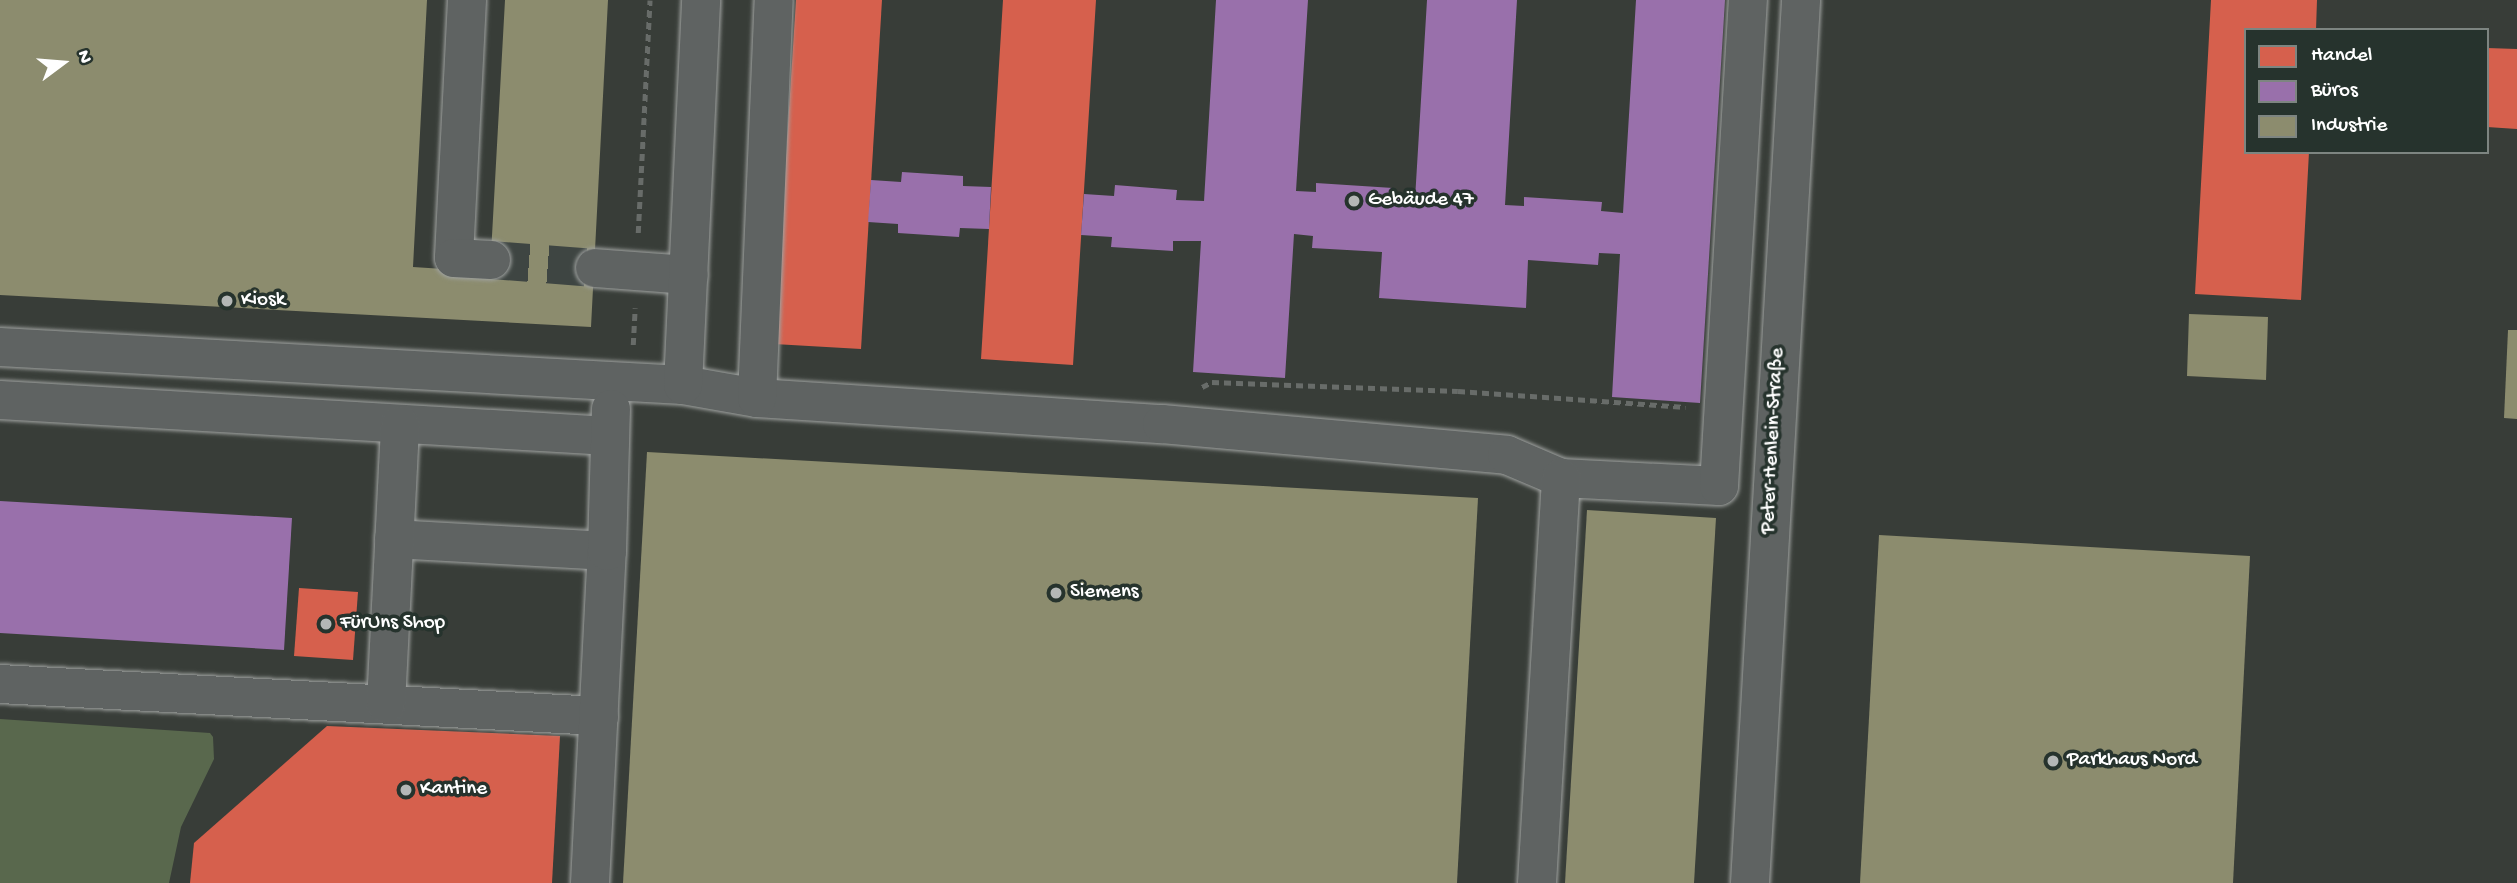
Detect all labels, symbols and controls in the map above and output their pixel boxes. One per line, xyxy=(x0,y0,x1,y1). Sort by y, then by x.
north arrow xyxy=(28,28,98,98)
legend xyxy=(2244,28,2489,154)
text: Handel xyxy=(2311,44,2372,69)
text: N xyxy=(71,48,96,66)
text: Büros xyxy=(2311,79,2358,104)
text: Industrie xyxy=(2311,114,2387,139)
place label: Gebäude 47 xyxy=(1368,188,1474,214)
marker: Gebäude 47 xyxy=(1346,193,1362,209)
place label: Kiosk xyxy=(241,288,285,314)
marker: Kiosk xyxy=(219,293,235,309)
street label: Peter-Henlein-Straße xyxy=(1757,347,1791,535)
place label: Siemens xyxy=(1070,580,1139,606)
marker: Siemens xyxy=(1048,585,1064,601)
place label: FürUns Shop xyxy=(340,611,445,637)
marker: FürUns Shop xyxy=(318,616,334,632)
place label: Parkhaus Nord xyxy=(2067,748,2197,774)
marker: Parkhaus Nord xyxy=(2045,753,2061,769)
place label: Kantine xyxy=(420,777,487,803)
marker: Kantine xyxy=(398,782,414,798)

